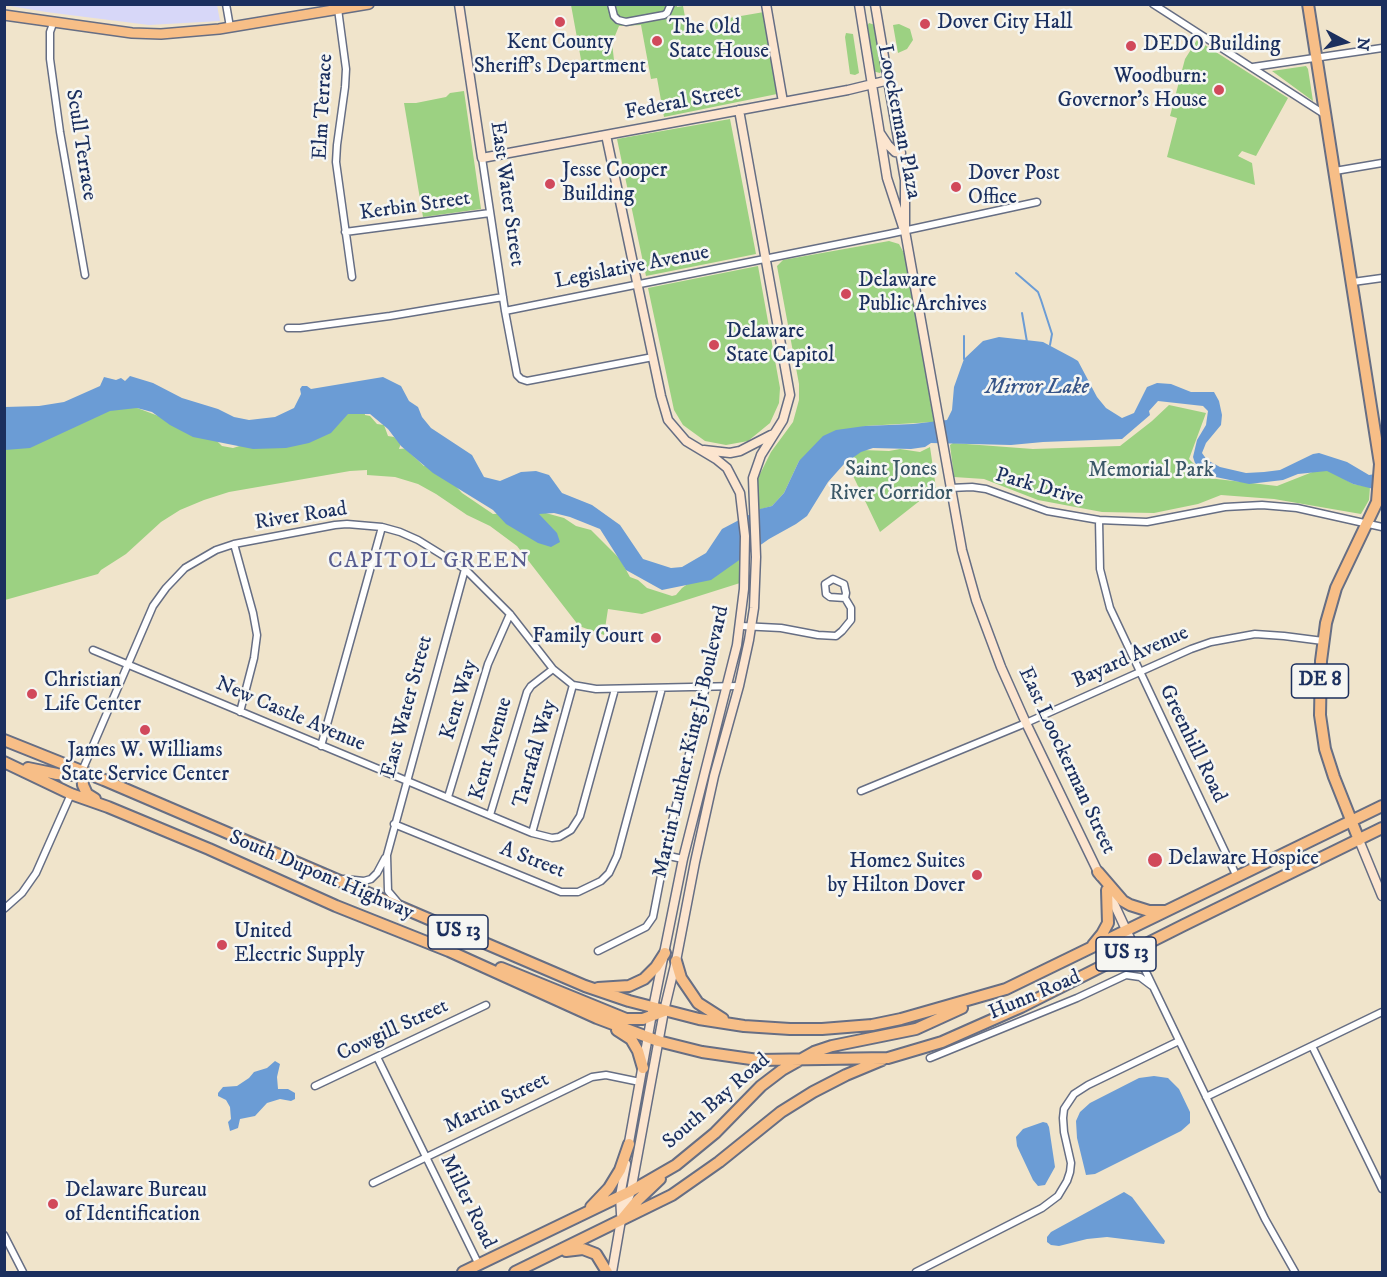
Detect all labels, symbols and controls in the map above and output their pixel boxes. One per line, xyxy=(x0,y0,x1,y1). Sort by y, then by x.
place label: Dover City Hall xyxy=(937,11,1073,37)
north arrow xyxy=(1315,12,1375,72)
marker: Kent County Sheriff's Department xyxy=(553,15,567,29)
place label: The Old State House xyxy=(669,16,769,66)
marker: Dover City Hall xyxy=(918,17,932,31)
place label: Kent County Sheriff's Department xyxy=(474,31,646,81)
place label: DEDO Building xyxy=(1143,33,1281,59)
marker: The Old State House xyxy=(650,34,664,48)
text: N xyxy=(1352,36,1374,52)
marker: DEDO Building xyxy=(1124,39,1138,53)
street label: Loockerman Plaza xyxy=(871,43,925,201)
street label: Elm Terrace xyxy=(309,53,339,161)
place label: Woodburn: Governor's House xyxy=(1058,65,1207,115)
street label: Federal Street xyxy=(623,79,743,127)
marker: Woodburn: Governor's House xyxy=(1212,83,1226,97)
street label: Scull Terrace xyxy=(59,88,101,202)
street label: East Water Street xyxy=(483,120,529,268)
place label: Jesse Cooper Building xyxy=(562,159,667,209)
place label: Dover Post Office xyxy=(968,162,1060,212)
marker: Jesse Cooper Building xyxy=(543,177,557,191)
marker: Dover Post Office xyxy=(949,180,963,194)
street label: Kerbin Street xyxy=(358,187,472,227)
street label: Legislative Avenue xyxy=(553,241,711,295)
place label: Delaware Public Archives xyxy=(858,269,987,319)
marker: Delaware Public Archives xyxy=(839,287,853,301)
place label: Delaware State Capitol xyxy=(726,320,835,370)
marker: Delaware State Capitol xyxy=(707,338,721,352)
water label: Mirror Lake xyxy=(985,375,1089,401)
park label: Saint Jones River Corridor xyxy=(829,458,953,508)
park label: Memorial Park xyxy=(1088,459,1214,485)
street label: Park Drive xyxy=(992,463,1086,513)
street label: River Road xyxy=(253,497,349,537)
district label: CAPITOL GREEN xyxy=(328,549,530,575)
street label: Martin Luther King Jr Boulevard xyxy=(648,603,736,881)
street label: Bayard Avenue xyxy=(1069,621,1193,695)
place label: Family Court xyxy=(532,625,644,651)
marker: Family Court xyxy=(649,631,663,645)
street label: East Water Street xyxy=(377,633,439,781)
street label: Kent Way xyxy=(436,657,484,743)
street label: East Loockerman Street xyxy=(1012,664,1120,858)
road number: DE 8 xyxy=(1292,664,1348,698)
place label: Christian Life Center xyxy=(44,669,141,719)
street label: New Castle Avenue xyxy=(211,672,369,758)
street label: Greenhill Road xyxy=(1153,681,1231,807)
marker: Christian Life Center xyxy=(25,687,39,701)
street label: Kent Avenue xyxy=(465,695,519,803)
street label: Tarrafal Way xyxy=(509,697,563,811)
marker: James W. Williams State Service Center xyxy=(138,723,152,737)
place label: James W. Williams State Service Center xyxy=(61,739,229,789)
street label: South Dupont Highway xyxy=(225,826,417,926)
street label: A Street xyxy=(496,837,568,885)
place label: Delaware Hospice xyxy=(1168,847,1319,873)
place label: Home2 Suites by Hilton Dover xyxy=(827,850,965,900)
marker: Delaware Hospice xyxy=(1146,851,1164,869)
marker: Home2 Suites by Hilton Dover xyxy=(970,868,984,882)
road number: US 13 xyxy=(428,915,488,949)
place label: United Electric Supply xyxy=(234,920,364,970)
road number: US 13 xyxy=(1096,937,1156,971)
marker: United Electric Supply xyxy=(215,938,229,952)
street label: Hunn Road xyxy=(985,965,1085,1027)
street label: Cowgill Street xyxy=(333,994,453,1068)
street label: South Bay Road xyxy=(658,1049,776,1155)
street label: Martin Street xyxy=(441,1068,553,1140)
street label: Miller Road xyxy=(433,1151,501,1253)
place label: Delaware Bureau of Identification xyxy=(65,1179,207,1229)
marker: Delaware Bureau of Identification xyxy=(46,1197,60,1211)

